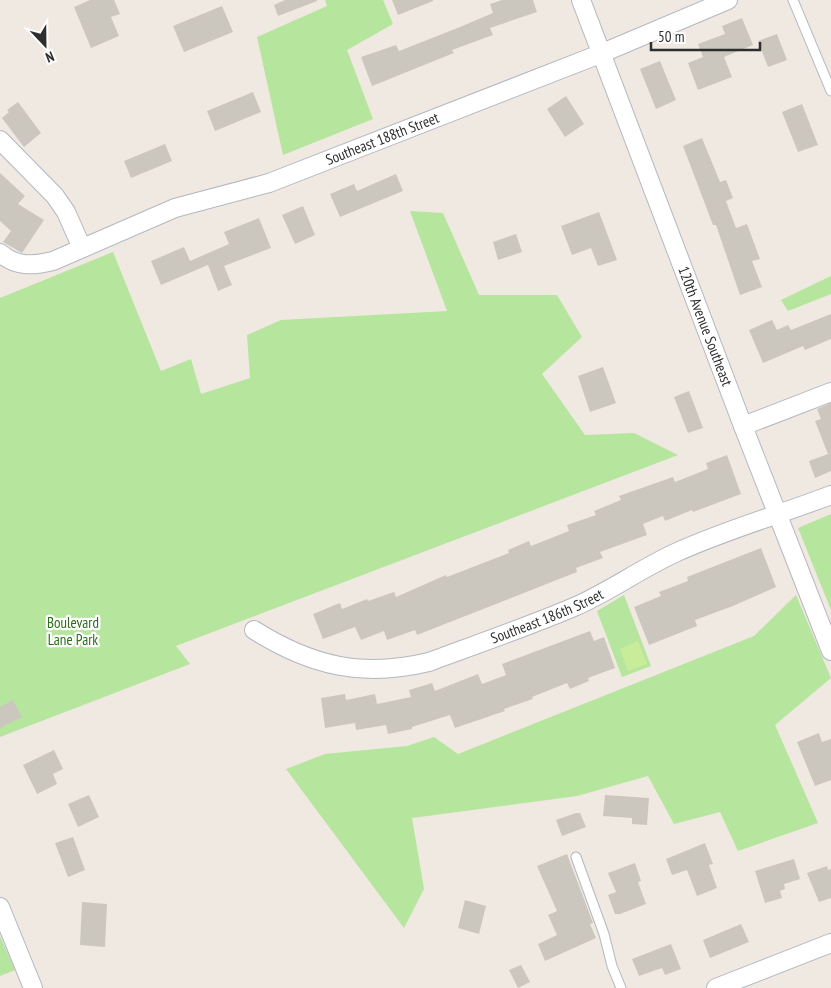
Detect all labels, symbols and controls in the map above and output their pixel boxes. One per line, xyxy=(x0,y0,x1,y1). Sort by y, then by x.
north arrow xyxy=(20,20,70,70)
scale bar xyxy=(651,20,760,52)
text: 50 m xyxy=(658,27,684,46)
text: N xyxy=(43,47,57,67)
street label: Southeast 188th Street xyxy=(323,108,442,169)
street label: 120th Avenue Southeast xyxy=(674,263,737,389)
street label: Southeast 186th Street xyxy=(488,584,607,648)
park label: Boulevard Lane Park xyxy=(47,613,99,649)

